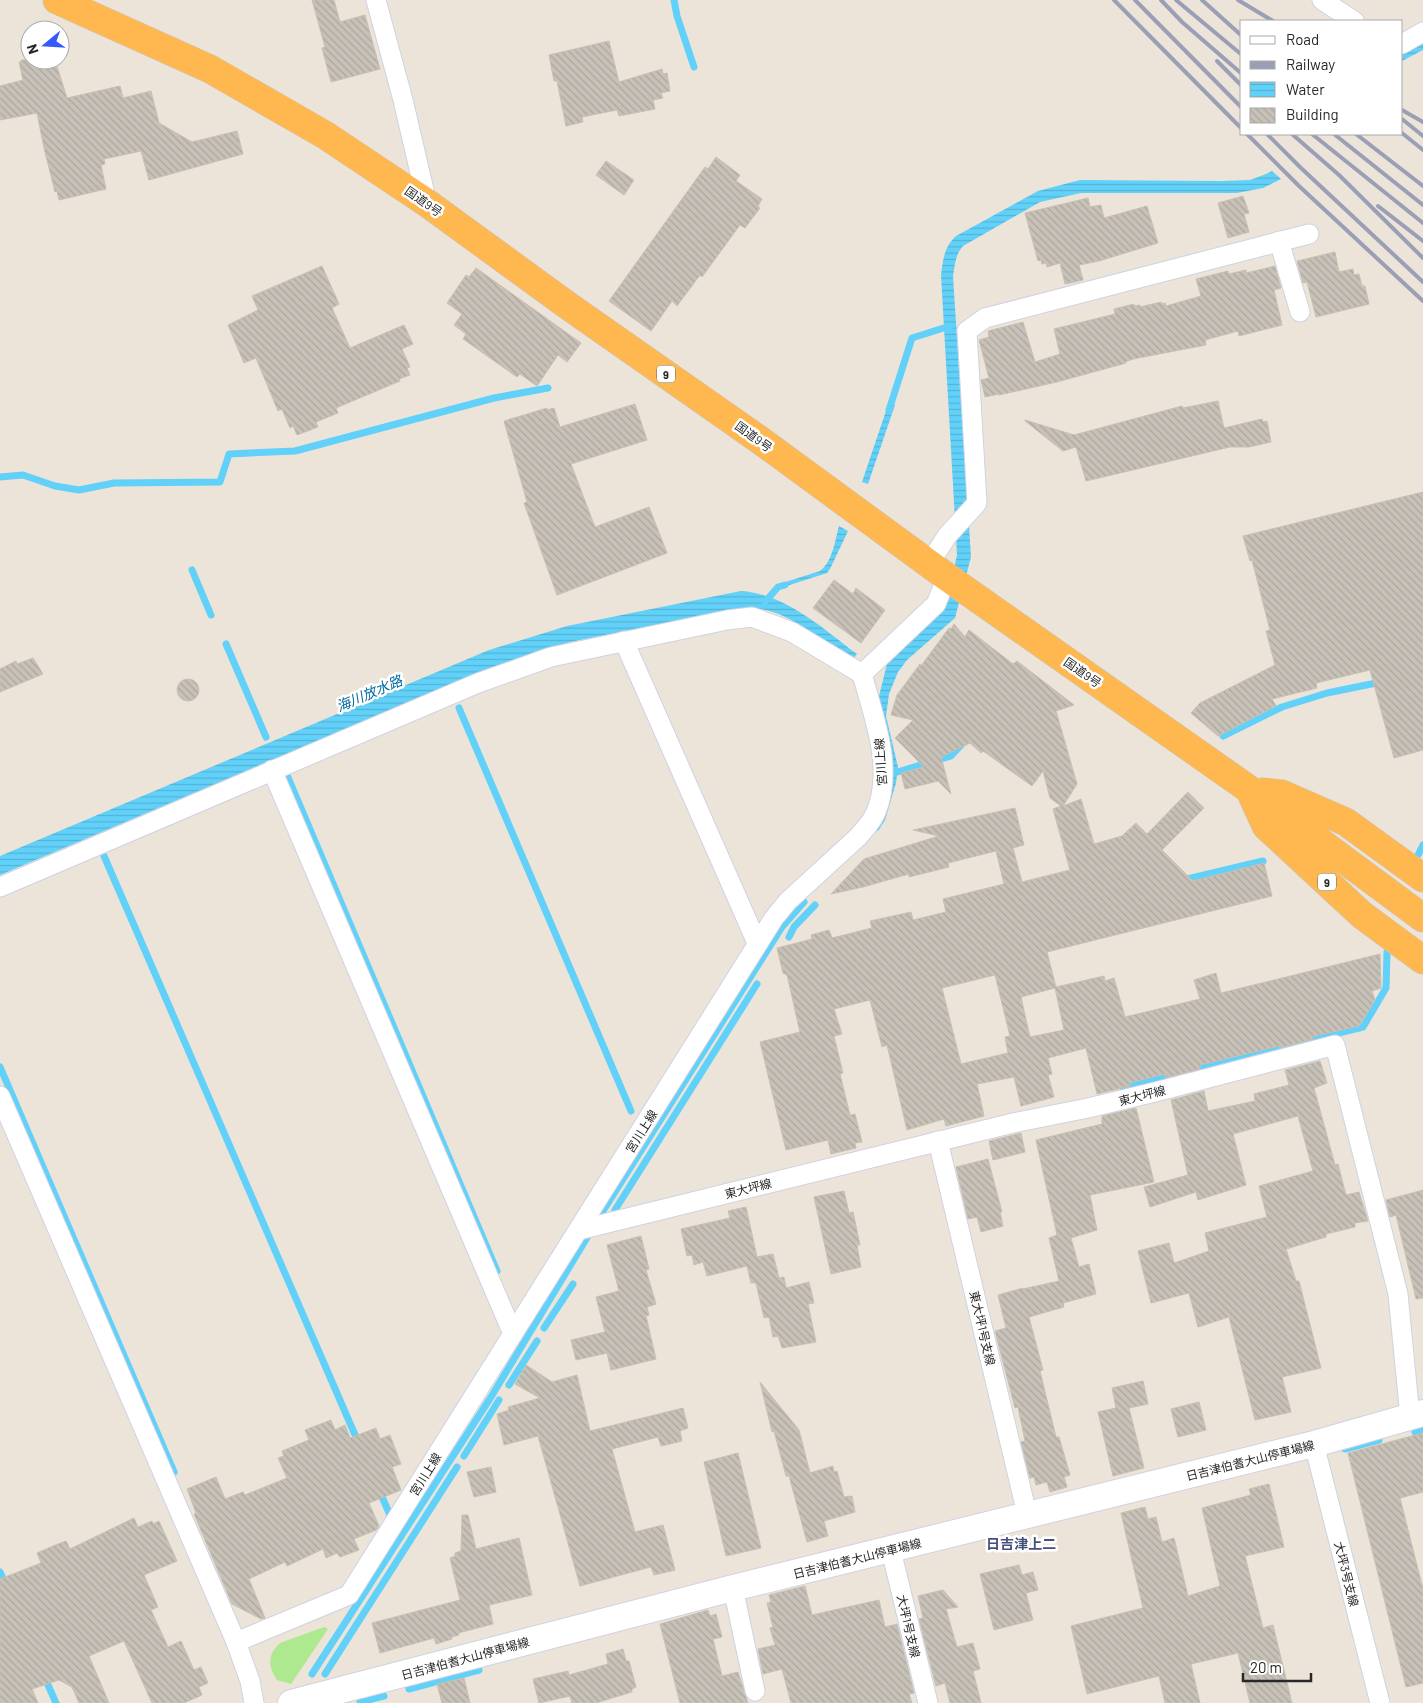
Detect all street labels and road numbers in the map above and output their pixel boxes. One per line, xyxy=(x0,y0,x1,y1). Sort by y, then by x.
street label: 国道9号 xyxy=(403,183,445,219)
road number: 9 xyxy=(657,366,675,382)
street label: 国道9号 xyxy=(733,418,775,454)
street label: 国道9号 xyxy=(1062,654,1104,690)
street label: 宮川上線 xyxy=(871,738,889,786)
road number: 9 xyxy=(1318,874,1336,890)
street label: 東大坪線 xyxy=(1117,1082,1167,1108)
street label: 宮川上線 xyxy=(622,1107,660,1155)
street label: 東大坪線 xyxy=(723,1175,773,1201)
street label: 東大坪1号支線 xyxy=(968,1289,998,1367)
street label: 日吉津伯耆大山停車場線 xyxy=(1184,1437,1316,1483)
street label: 宮川上線 xyxy=(406,1450,444,1498)
street label: 日吉津伯耆大山停車場線 xyxy=(791,1535,923,1581)
street label: 大坪3号支線 xyxy=(1332,1540,1362,1608)
street label: 大坪1号支線 xyxy=(895,1593,923,1659)
street label: 日吉津伯耆大山停車場線 xyxy=(399,1634,531,1682)

